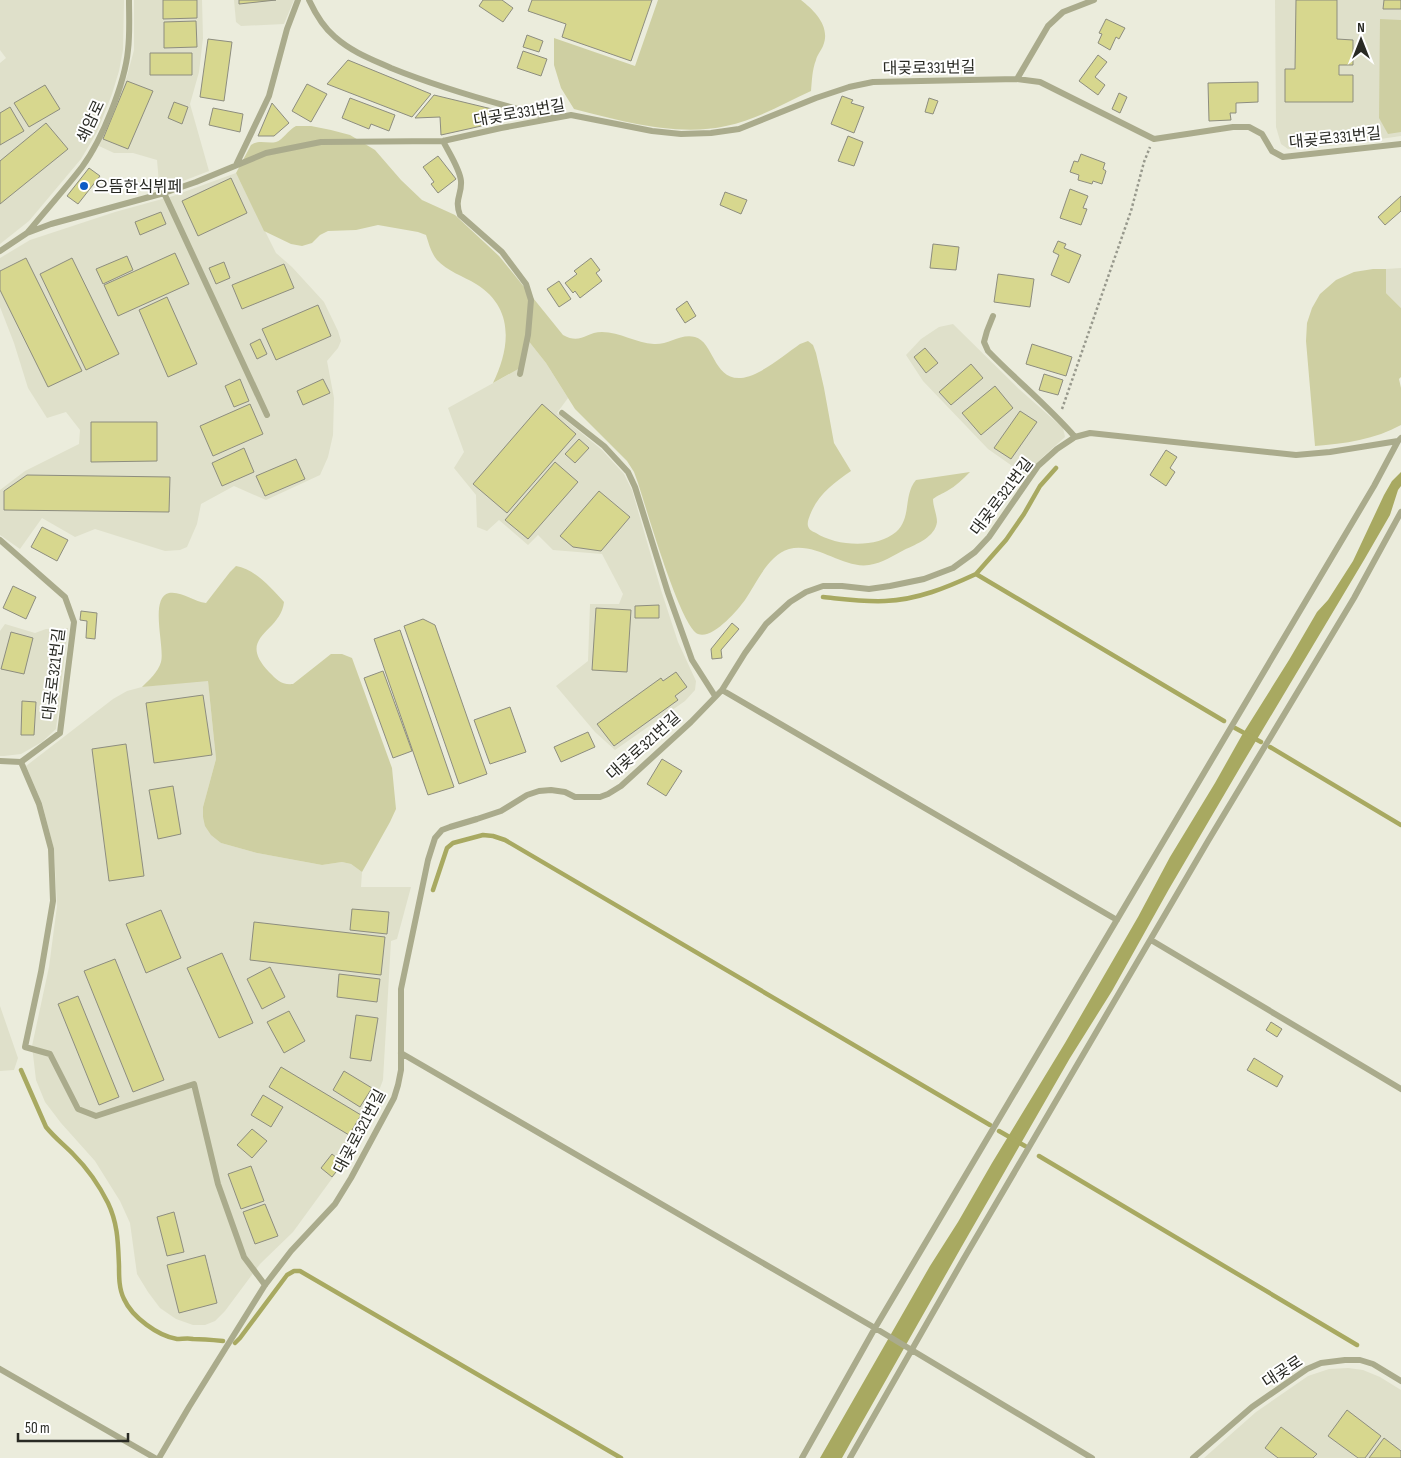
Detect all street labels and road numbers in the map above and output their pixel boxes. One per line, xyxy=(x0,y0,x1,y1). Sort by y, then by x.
street label: 대곶로331번길 xyxy=(883,58,975,79)
street label: 대곶로331번길 xyxy=(472,96,567,131)
street label: 쇄암로 xyxy=(73,97,109,146)
street label: 대곶로331번길 xyxy=(1288,124,1382,153)
street label: 대곶로321번길 xyxy=(967,454,1038,540)
street label: 대곶로321번길 xyxy=(39,627,70,721)
street label: 대곶로321번길 xyxy=(603,708,685,784)
street label: 대곶로321번길 xyxy=(330,1086,390,1177)
street label: 대곶로 xyxy=(1259,1352,1307,1392)

